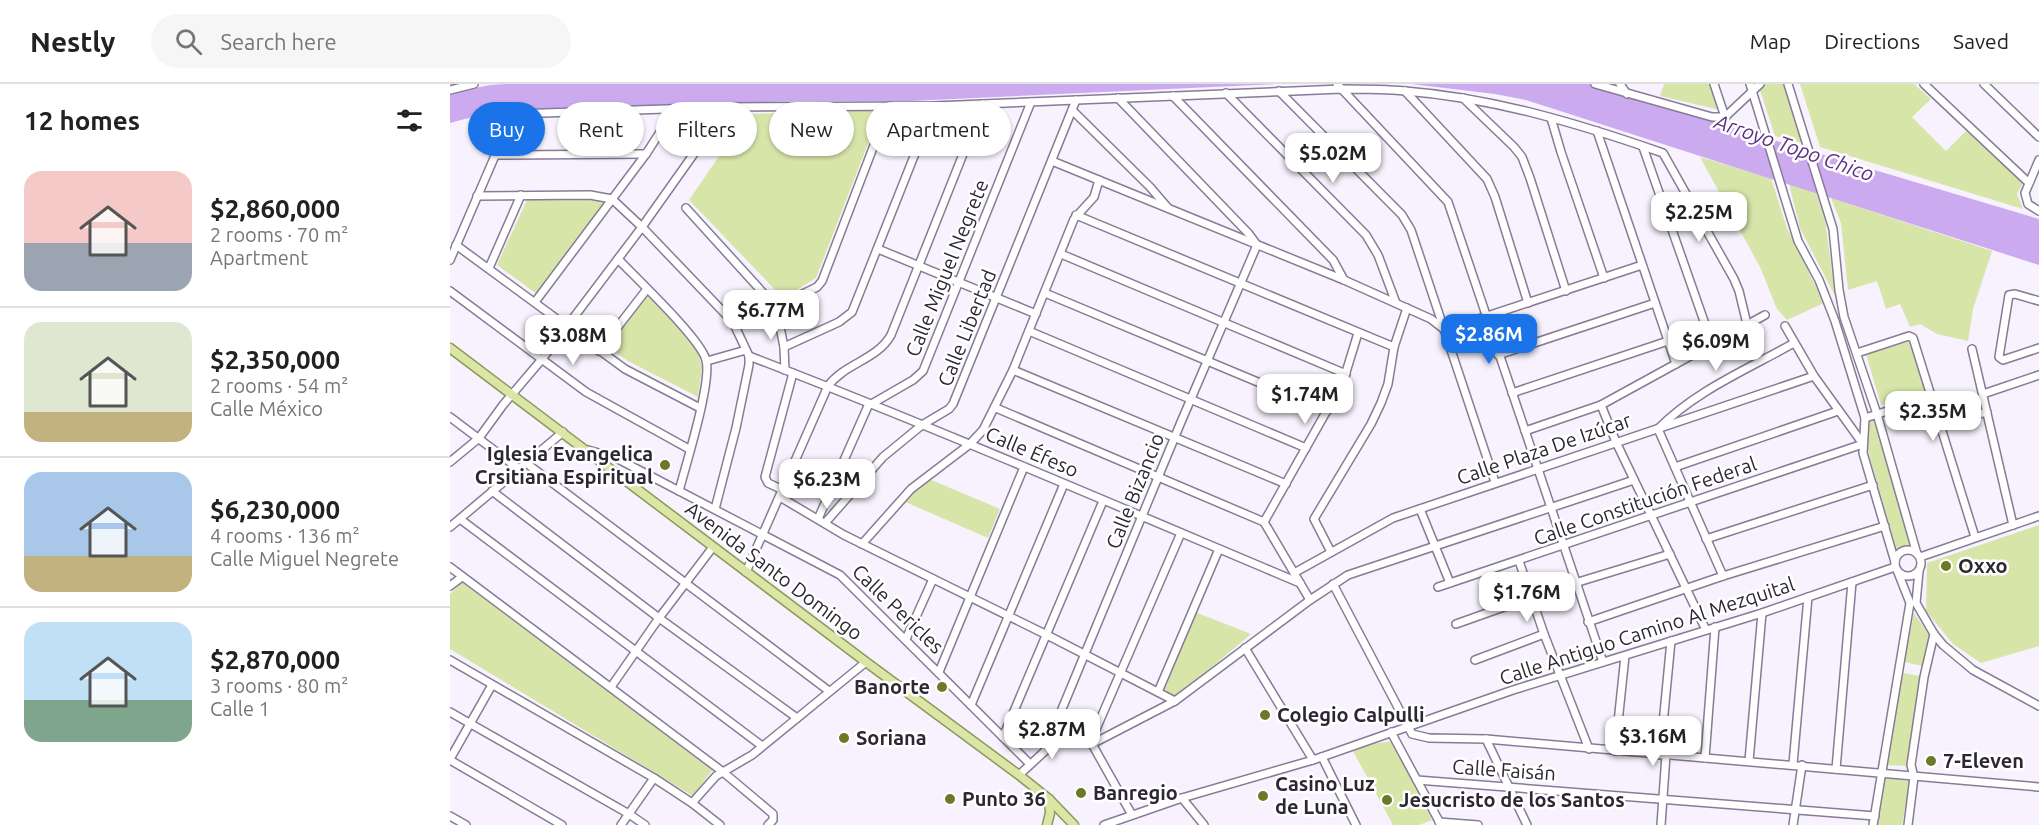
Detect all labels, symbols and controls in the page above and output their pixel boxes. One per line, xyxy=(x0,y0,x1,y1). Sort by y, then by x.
search box xyxy=(151,14,571,68)
icon: search xyxy=(172,25,205,58)
text: Nestly xyxy=(30,26,115,57)
text: Search here xyxy=(220,29,337,54)
text: Map xyxy=(1750,29,1791,53)
text: Directions xyxy=(1824,29,1920,53)
text: Saved xyxy=(1953,29,2009,53)
chip: Buy xyxy=(468,102,545,156)
chip: Rent xyxy=(557,102,644,156)
chip: Filters xyxy=(656,102,757,156)
chip: New xyxy=(769,102,854,156)
chip: Apartment xyxy=(866,102,1011,156)
icon: filters xyxy=(393,104,426,137)
text: 12 homes xyxy=(24,106,140,135)
water label: Arroyo Topo Chico xyxy=(1711,108,1877,186)
pin: $5.02M xyxy=(1284,133,1382,184)
text: $5.02M xyxy=(1299,141,1367,164)
street label: Calle Miguel Negrete xyxy=(900,176,993,360)
pin: $2.25M xyxy=(1650,192,1748,243)
text: $2,860,000 xyxy=(210,194,340,223)
icon: home xyxy=(72,195,144,267)
text: $2.25M xyxy=(1665,200,1733,223)
text: 2 rooms · 70 m² xyxy=(210,223,348,246)
text: Apartment xyxy=(210,246,308,269)
street label: Calle Libertad xyxy=(933,266,1000,390)
pin: $6.77M xyxy=(722,290,820,341)
text: $6.77M xyxy=(737,298,805,321)
pin: $2.86M xyxy=(1440,314,1538,365)
pin: $3.08M xyxy=(524,315,622,366)
pin: $6.09M xyxy=(1667,321,1765,372)
text: $2.86M xyxy=(1455,322,1523,345)
text: $3.08M xyxy=(539,323,607,346)
text: $6.09M xyxy=(1682,329,1750,352)
text: $2,350,000 xyxy=(210,345,340,374)
icon: home xyxy=(72,346,144,418)
text: 2 rooms · 54 m² xyxy=(210,374,348,397)
pin: $1.74M xyxy=(1256,374,1354,425)
text: $1.74M xyxy=(1271,382,1339,405)
pin: $2.35M xyxy=(1884,391,1982,442)
text: Calle México xyxy=(210,397,323,420)
text: $2.35M xyxy=(1899,399,1967,422)
street label: Calle Plaza De Izúcar xyxy=(1454,408,1634,489)
street label: Calle Éfeso xyxy=(982,422,1082,481)
street label: Calle Bizancio xyxy=(1101,430,1168,552)
place label: Iglesia Evangelica Crsitiana Espiritual xyxy=(475,442,653,488)
street label: Calle Constitución Federal xyxy=(1531,452,1759,549)
marker: Iglesia Evangelica Crsitiana Espiritual xyxy=(658,458,672,472)
pin: $6.23M xyxy=(778,459,876,510)
text: $6.23M xyxy=(793,467,861,490)
text: $6,230,000 xyxy=(210,495,340,524)
icon: home xyxy=(72,496,144,568)
street label: Avenida Santo Domingo xyxy=(681,497,867,645)
text: 4 rooms · 136 m² xyxy=(210,524,360,547)
text: Calle Miguel Negrete xyxy=(210,547,399,570)
place label: Oxxo xyxy=(1958,554,2008,577)
street label: Calle Pericles xyxy=(848,559,949,658)
marker: Oxxo xyxy=(1939,559,1953,573)
pin: $1.76M xyxy=(1478,572,1576,623)
street label: Calle Antiguo Camino Al Mezquital xyxy=(1496,572,1797,689)
text: $1.76M xyxy=(1493,580,1561,603)
text: $2,870,000 xyxy=(210,645,340,674)
icon: home xyxy=(72,646,144,718)
text: 3 rooms · 80 m² xyxy=(210,674,348,697)
place label: Banorte xyxy=(854,675,930,698)
marker: Banorte xyxy=(935,680,949,694)
text: Calle 1 xyxy=(210,697,270,720)
place label: Colegio Calpulli xyxy=(1277,703,1425,726)
marker: Colegio Calpulli xyxy=(1258,708,1272,722)
pin: $2.87M xyxy=(1003,709,1101,760)
pin: $3.16M xyxy=(1604,716,1702,767)
text: $2.87M xyxy=(1018,717,1086,740)
text: $3.16M xyxy=(1619,724,1687,747)
place label: Soriana xyxy=(856,726,927,749)
marker: Soriana xyxy=(837,731,851,745)
place label: 7-Eleven xyxy=(1943,749,2024,772)
street label: Calle Faisán xyxy=(1451,754,1557,785)
marker: 7-Eleven xyxy=(1924,754,1938,768)
place label: Casino Luz de Luna xyxy=(1275,772,1375,818)
place label: Banregio xyxy=(1093,781,1178,804)
marker: Banregio xyxy=(1074,786,1088,800)
place label: Punto 36 xyxy=(962,787,1046,810)
place label: Jesucristo de los Santos xyxy=(1399,788,1625,811)
marker: Casino Luz de Luna xyxy=(1256,789,1270,803)
marker: Punto 36 xyxy=(943,792,957,806)
marker: Jesucristo de los Santos xyxy=(1380,793,1394,807)

